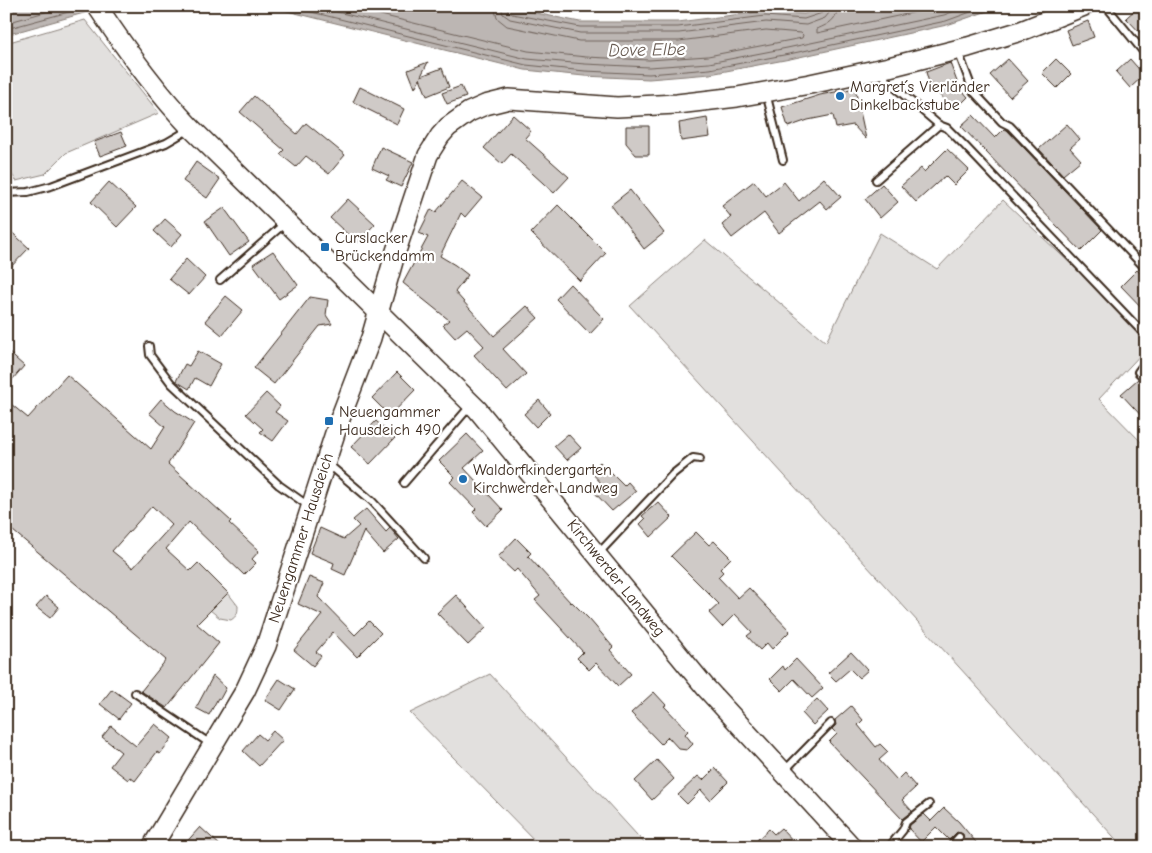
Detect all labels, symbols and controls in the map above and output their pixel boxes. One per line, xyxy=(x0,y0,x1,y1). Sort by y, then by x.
water label: Dove Elbe xyxy=(608,39,686,61)
place label: Margret´s Vierländer Dinkelbackstube xyxy=(850,78,990,114)
marker: Margret´s Vierländer Dinkelbackstube xyxy=(834,90,846,102)
place label: Curslacker Brückendamm xyxy=(335,229,435,265)
marker: Curslacker Brückendamm xyxy=(319,241,331,253)
place label: Neuengammer Hausdeich 490 xyxy=(339,403,441,439)
marker: Neuengammer Hausdeich 490 xyxy=(323,415,335,427)
street label: Neuengammer Hausdeich xyxy=(265,451,337,625)
place label: Waldorfkindergarten Kirchwerder Landweg xyxy=(473,461,618,497)
marker: Waldorfkindergarten Kirchwerder Landweg xyxy=(457,473,469,485)
street label: Kirchwerder Landweg xyxy=(563,516,669,640)

